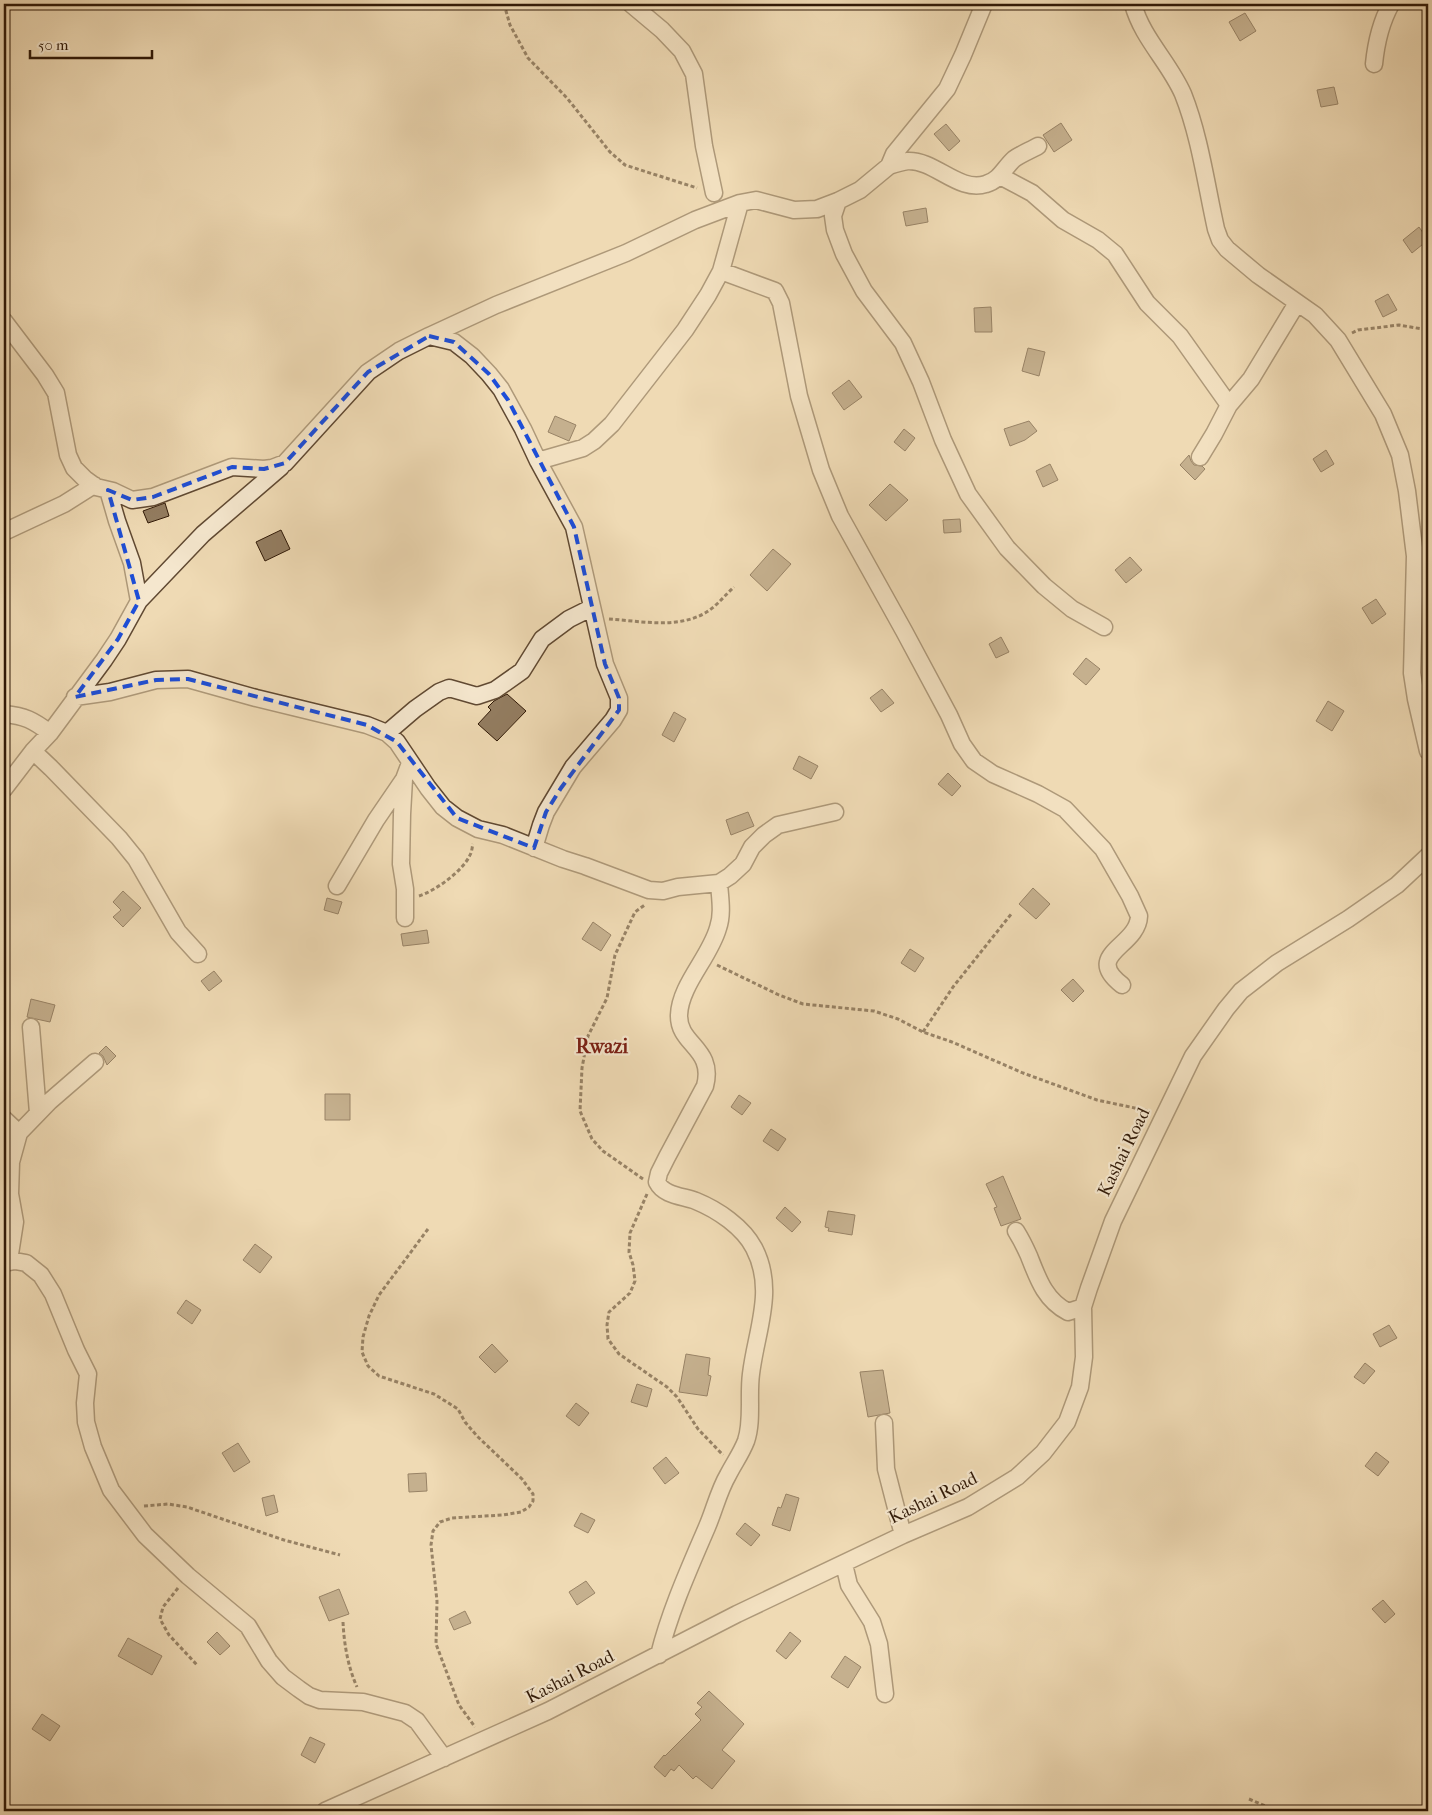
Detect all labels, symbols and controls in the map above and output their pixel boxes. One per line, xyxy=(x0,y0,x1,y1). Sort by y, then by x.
scale bar xyxy=(30,28,152,60)
text: 50 m xyxy=(38,36,69,54)
district label: Rwazi xyxy=(576,1035,629,1058)
street label: Kashai Road xyxy=(1094,1104,1155,1200)
street label: Kashai Road xyxy=(885,1467,981,1528)
street label: Kashai Road xyxy=(523,1646,618,1708)

